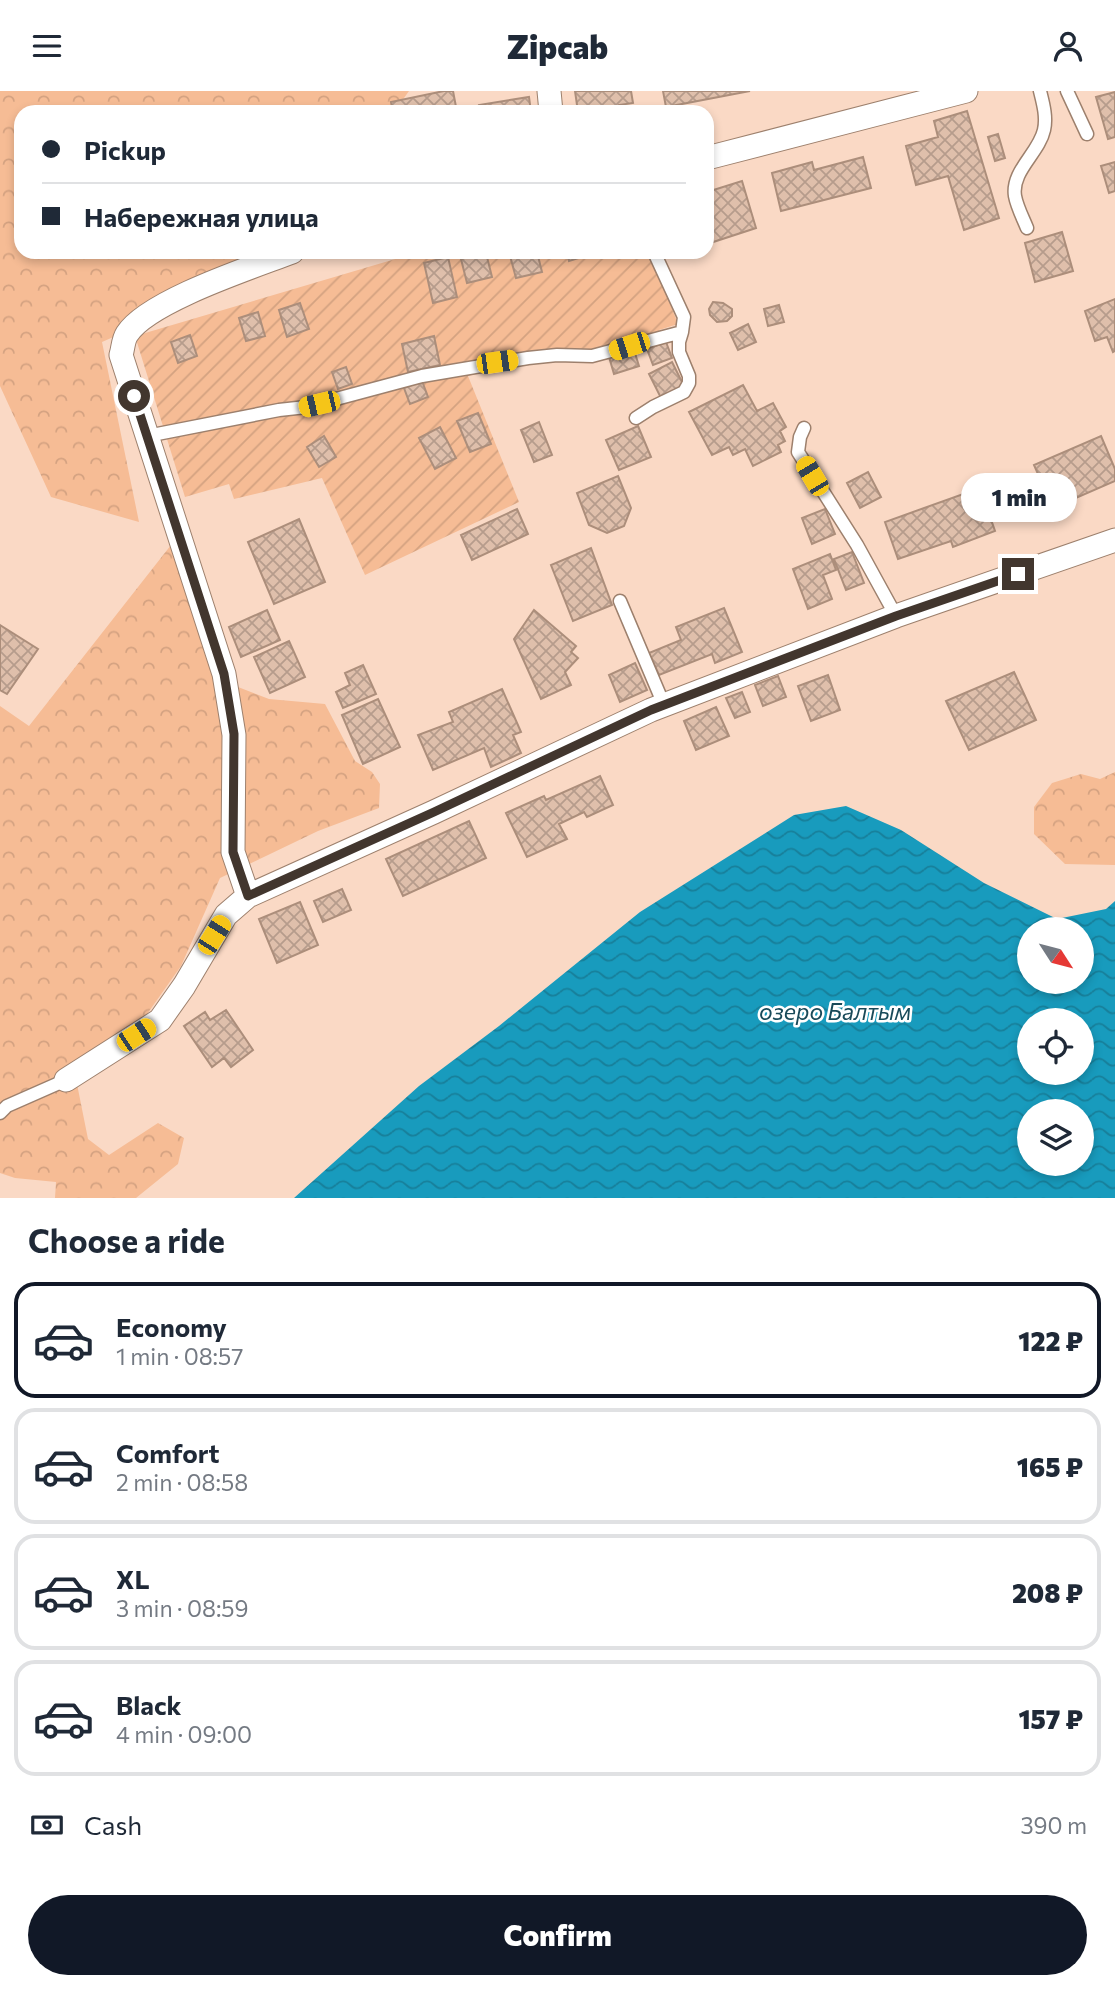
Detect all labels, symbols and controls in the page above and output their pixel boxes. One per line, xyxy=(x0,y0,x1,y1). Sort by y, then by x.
text: Zipcab xyxy=(507,26,608,66)
icon: menu xyxy=(28,27,66,65)
icon: person xyxy=(1049,27,1087,65)
text: Pickup xyxy=(84,134,166,165)
text: Набережная улица xyxy=(84,201,319,232)
car xyxy=(606,330,653,362)
car xyxy=(475,349,520,375)
route start xyxy=(118,380,150,412)
car xyxy=(297,389,342,419)
car xyxy=(793,453,832,499)
callout: 1 min xyxy=(960,473,1076,521)
text: 1 min xyxy=(991,483,1047,511)
route end xyxy=(1002,558,1034,590)
car xyxy=(194,912,235,958)
north arrow xyxy=(1017,917,1094,994)
map controls xyxy=(1017,917,1094,1176)
water label: озеро Балтым xyxy=(759,997,911,1025)
button: locate xyxy=(1017,1008,1094,1085)
car xyxy=(113,1015,160,1055)
button: layers xyxy=(1017,1099,1094,1176)
text: Choose a ride xyxy=(28,1220,225,1260)
icon: car xyxy=(32,1309,95,1372)
text: Economy xyxy=(116,1311,227,1342)
text: 122 ₽ xyxy=(1018,1325,1083,1356)
text: 1 min · 08:57 xyxy=(116,1342,243,1370)
icon: car xyxy=(32,1435,95,1498)
text: Comfort xyxy=(116,1437,219,1468)
text: 165 ₽ xyxy=(1017,1451,1083,1482)
text: 2 min · 08:58 xyxy=(116,1468,248,1496)
icon: car xyxy=(32,1561,95,1624)
text: XL xyxy=(116,1563,150,1594)
text: 208 ₽ xyxy=(1012,1577,1083,1608)
text: 3 min · 08:59 xyxy=(116,1594,249,1622)
icon: car xyxy=(32,1687,95,1750)
text: Black xyxy=(116,1689,182,1720)
text: 157 ₽ xyxy=(1018,1703,1083,1734)
text: 4 min · 09:00 xyxy=(116,1720,252,1748)
icon: cash xyxy=(28,1806,66,1844)
text: Cash xyxy=(84,1809,142,1840)
text: 390 m xyxy=(1020,1811,1087,1839)
button: Confirm xyxy=(28,1895,1087,1975)

